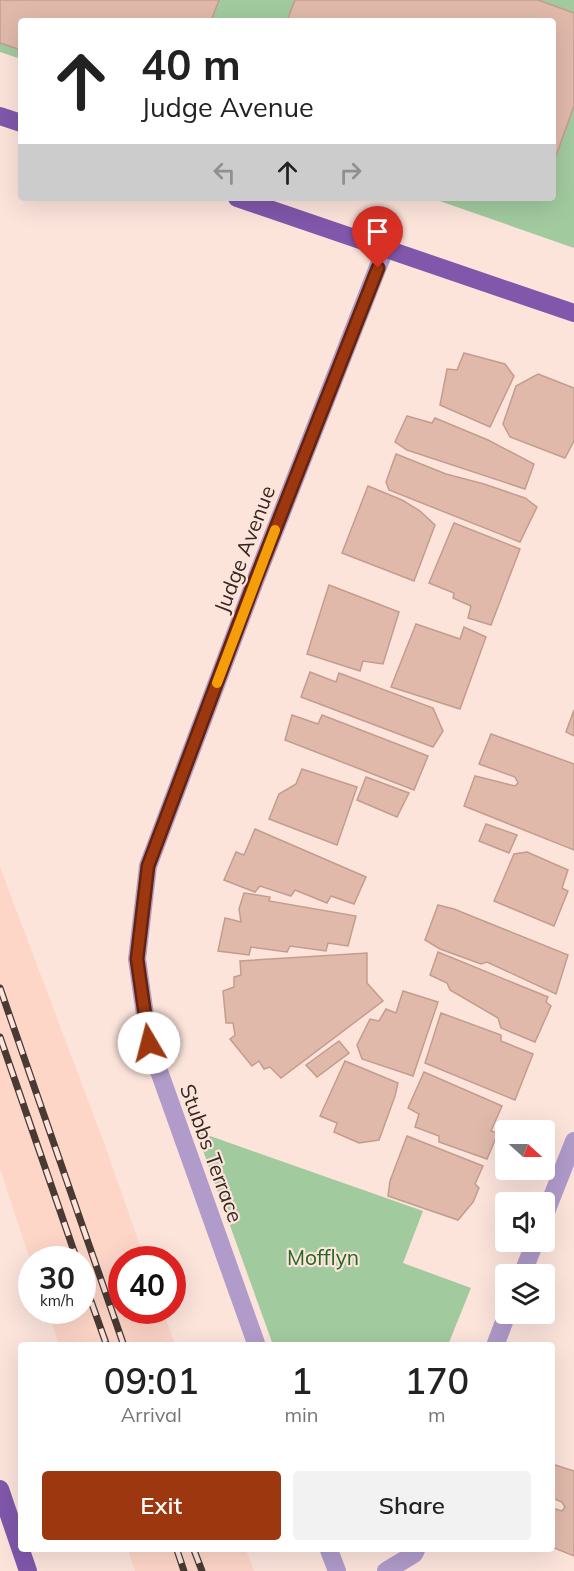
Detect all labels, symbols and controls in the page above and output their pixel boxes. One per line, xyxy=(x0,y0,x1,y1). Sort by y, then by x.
text: 40 m xyxy=(141,38,241,91)
icon: ahead xyxy=(42,42,120,120)
text: Judge Avenue xyxy=(141,90,314,124)
icon: left xyxy=(208,156,241,189)
icon: ahead xyxy=(271,156,304,189)
icon: right xyxy=(334,156,367,189)
pin xyxy=(352,206,403,268)
icon: arrive xyxy=(361,215,394,248)
street label: Judge Avenue xyxy=(208,482,280,616)
position arrow xyxy=(117,1011,181,1075)
street label: Stubbs Terrace xyxy=(175,1080,249,1226)
north arrow xyxy=(495,1120,555,1180)
map controls xyxy=(495,1120,555,1324)
button: sound xyxy=(495,1192,555,1252)
park label: Mofflyn xyxy=(287,1244,359,1270)
speed limit sign: 40 xyxy=(108,1246,186,1324)
text: 30 xyxy=(39,1259,75,1297)
button: layers xyxy=(495,1264,555,1324)
text: km/h xyxy=(40,1291,74,1310)
text: 09:01 xyxy=(104,1358,199,1403)
text: 1 xyxy=(291,1358,312,1403)
text: 170 xyxy=(404,1358,469,1403)
text: Arrival xyxy=(121,1402,182,1427)
text: min xyxy=(285,1402,319,1427)
text: m xyxy=(428,1402,446,1427)
button: Exit xyxy=(42,1471,281,1540)
button: Share xyxy=(293,1471,531,1540)

